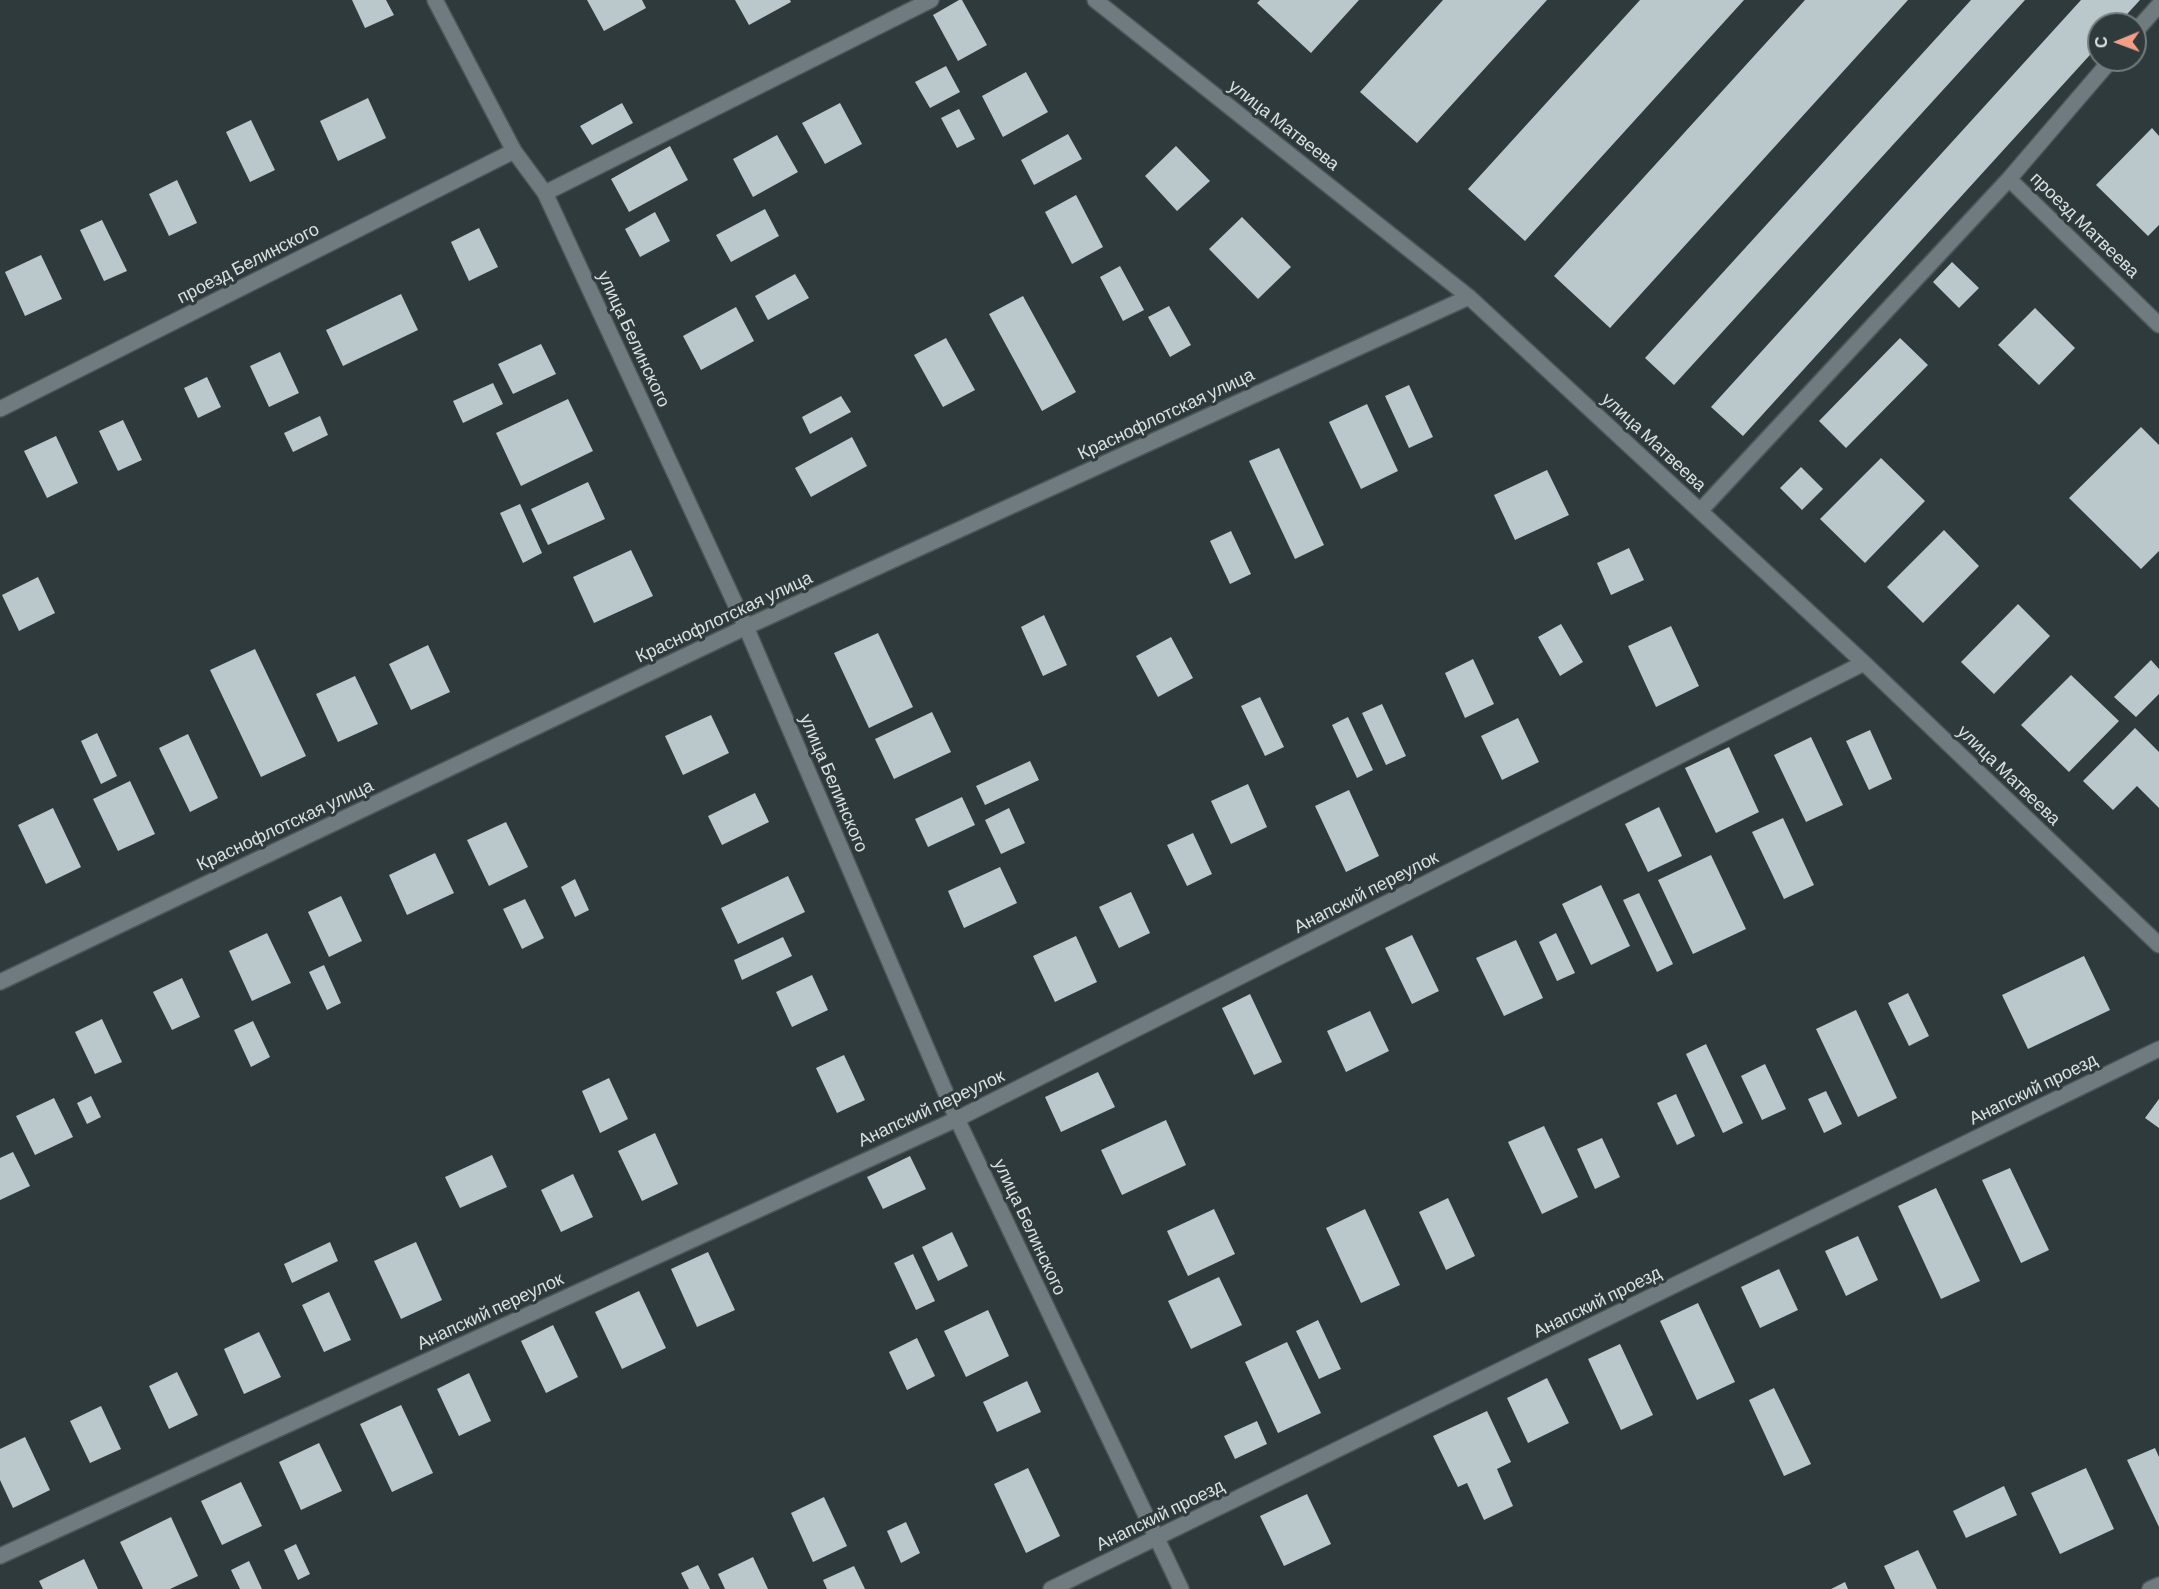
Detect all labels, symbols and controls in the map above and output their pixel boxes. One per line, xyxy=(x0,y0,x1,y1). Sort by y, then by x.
north arrow xyxy=(2087,12,2147,72)
text: С xyxy=(2091,36,2110,48)
street label: улица Матвеева xyxy=(1224,75,1344,175)
street label: проезд Матвеева xyxy=(2026,168,2144,282)
street label: проезд Белинского xyxy=(173,218,323,308)
street label: улица Белинского xyxy=(593,267,675,411)
street label: Краснофлотская улица xyxy=(1074,364,1258,464)
street label: улица Матвеева xyxy=(1597,388,1711,496)
street label: Краснофлотская улица xyxy=(632,567,816,667)
street label: улица Белинского xyxy=(795,711,873,855)
street label: улица Матвеева xyxy=(1953,720,2065,830)
street label: Краснофлотская улица xyxy=(193,775,377,875)
street label: Анапский переулок xyxy=(1290,846,1442,938)
street label: Анапский проезд xyxy=(1965,1049,2101,1129)
street label: Анапский переулок xyxy=(854,1065,1008,1151)
street label: улица Белинского xyxy=(989,1155,1071,1299)
street label: Анапский проезд xyxy=(1529,1262,1665,1342)
street label: Анапский переулок xyxy=(413,1268,567,1354)
street label: Анапский проезд xyxy=(1092,1475,1228,1555)

